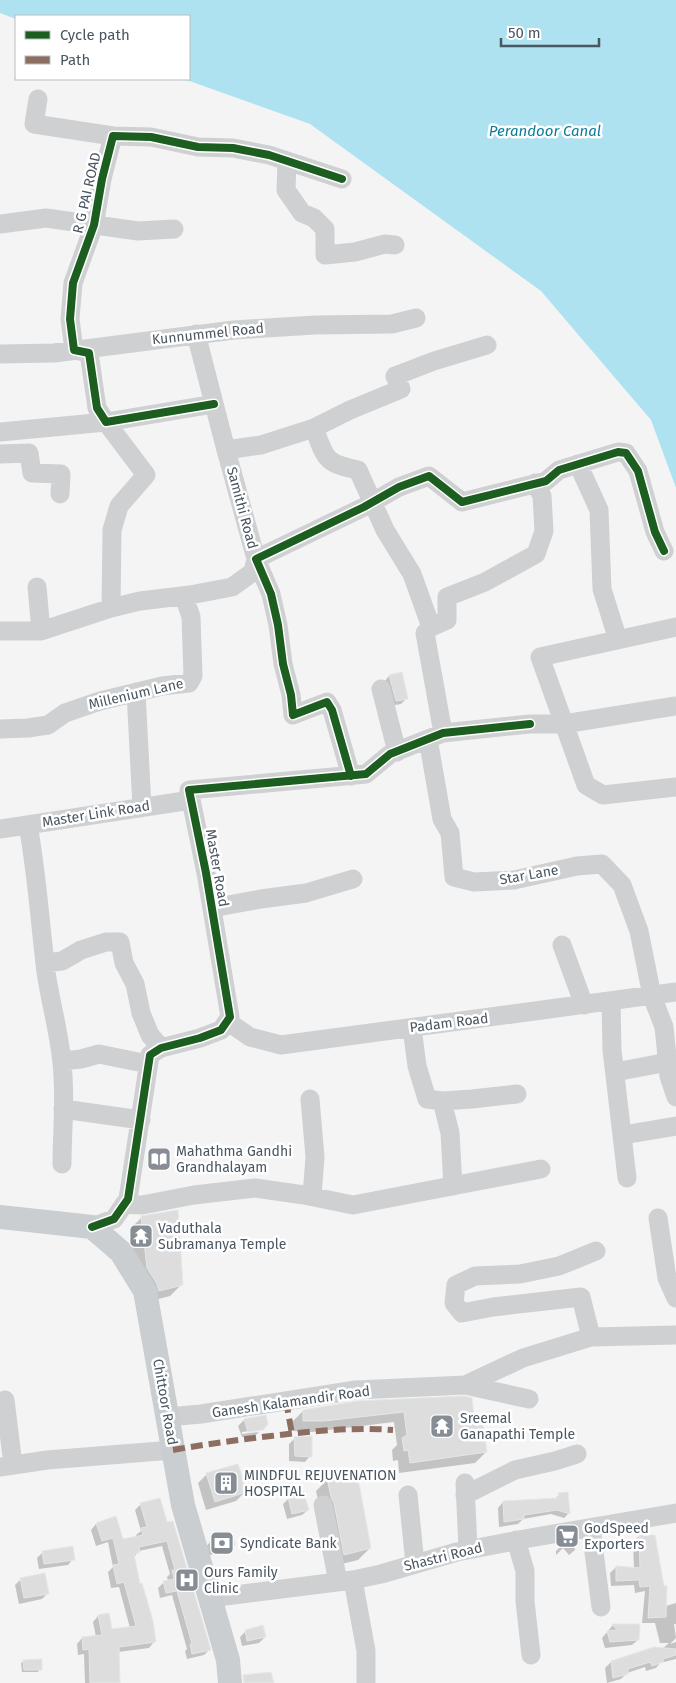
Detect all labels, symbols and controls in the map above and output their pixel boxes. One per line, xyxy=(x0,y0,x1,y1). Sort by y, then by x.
legend xyxy=(15,15,190,80)
scale bar xyxy=(501,15,598,47)
text: 50 m xyxy=(508,24,541,42)
text: Cycle path xyxy=(60,26,130,44)
text: Path xyxy=(60,51,90,69)
water label: Perandoor Canal xyxy=(489,122,601,140)
street label: R G PAI ROAD xyxy=(69,151,105,235)
street label: Kunnummel Road xyxy=(151,320,265,348)
street label: Samithi Road xyxy=(223,465,261,551)
street label: Millenium Lane xyxy=(87,675,185,713)
street label: Master Link Road xyxy=(41,797,151,831)
street label: Master Road xyxy=(202,828,232,908)
street label: Star Lane xyxy=(498,861,560,889)
street label: Padam Road xyxy=(409,1010,489,1036)
place label: Mahathma Gandhi Grandhalayam xyxy=(176,1143,292,1176)
library icon: Mahathma Gandhi Grandhalayam xyxy=(146,1146,172,1172)
place label: Vaduthala Subramanya Temple xyxy=(158,1220,286,1253)
temple icon: Vaduthala Subramanya Temple xyxy=(128,1223,154,1249)
street label: Chittoor Road xyxy=(149,1357,181,1447)
street label: Ganesh Kalamandir Road xyxy=(211,1382,371,1422)
place label: Sreemal Ganapathi Temple xyxy=(460,1410,575,1443)
temple icon: Sreemal Ganapathi Temple xyxy=(429,1413,455,1439)
place label: MINDFUL REJUVENATION HOSPITAL xyxy=(244,1467,397,1500)
building icon: MINDFUL REJUVENATION HOSPITAL xyxy=(213,1470,239,1496)
place label: GodSpeed Exporters xyxy=(584,1520,649,1553)
supermarket icon: GodSpeed Exporters xyxy=(554,1523,580,1549)
bank icon: Syndicate Bank xyxy=(209,1530,235,1556)
place label: Syndicate Bank xyxy=(240,1535,338,1552)
street label: Shastri Road xyxy=(402,1539,484,1575)
place label: Ours Family Clinic xyxy=(204,1564,278,1597)
hospital icon: Ours Family Clinic xyxy=(174,1567,200,1593)

